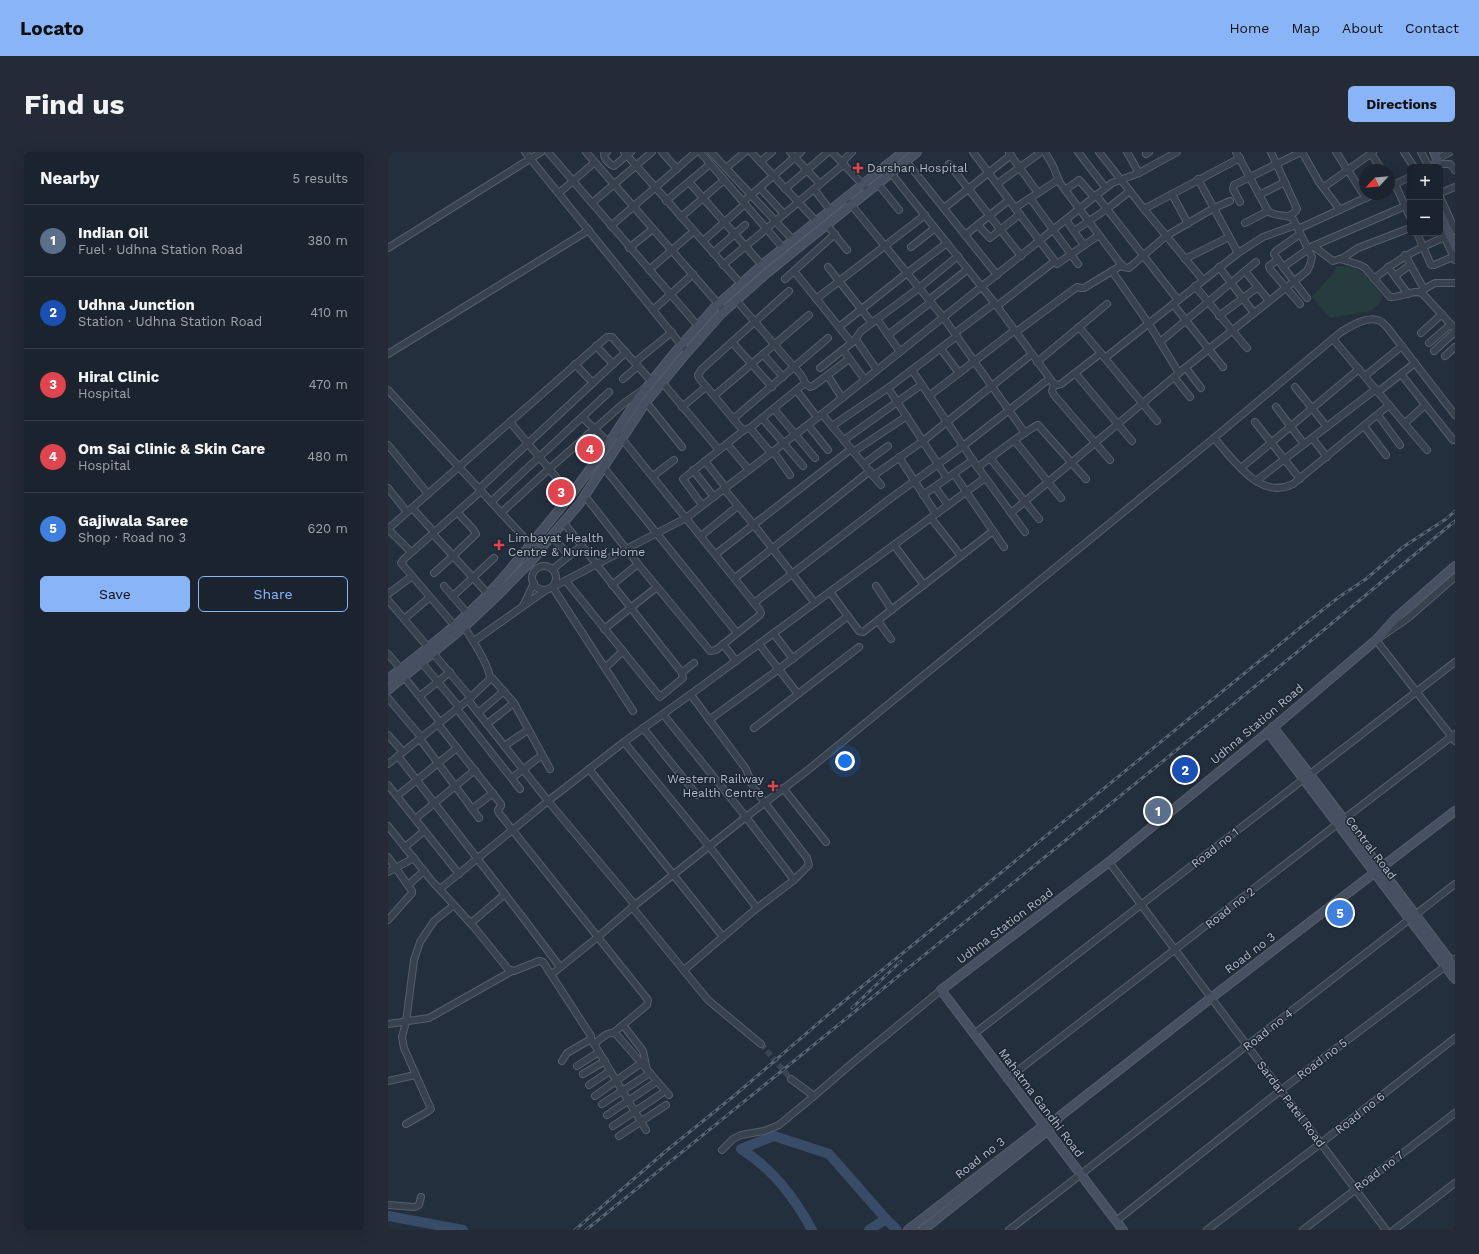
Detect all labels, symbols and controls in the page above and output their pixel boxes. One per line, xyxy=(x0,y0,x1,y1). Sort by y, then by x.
text: Locato xyxy=(20,17,84,40)
text: Home xyxy=(1229,20,1269,36)
text: Map xyxy=(1291,20,1320,36)
text: About xyxy=(1342,20,1383,36)
text: Contact xyxy=(1405,20,1459,36)
button: Directions xyxy=(1348,86,1455,122)
text: Find us xyxy=(24,88,124,121)
place label: Darshan Hospital xyxy=(867,161,968,175)
marker: Darshan Hospital xyxy=(852,162,864,174)
north arrow xyxy=(1359,164,1395,200)
map controls xyxy=(1407,164,1443,236)
button: + xyxy=(1407,164,1443,200)
text: Nearby xyxy=(40,168,99,188)
text: 5 results xyxy=(293,171,348,186)
button: − xyxy=(1407,200,1443,236)
text: Indian Oil xyxy=(78,224,148,242)
text: 1 xyxy=(50,233,56,248)
text: 380 m xyxy=(308,233,348,248)
text: Fuel · Udhna Station Road xyxy=(78,242,243,257)
text: Udhna Junction xyxy=(78,296,195,314)
text: 2 xyxy=(49,305,57,320)
text: 410 m xyxy=(310,305,348,320)
text: Station · Udhna Station Road xyxy=(78,314,262,329)
text: Hiral Clinic xyxy=(78,368,159,386)
text: 3 xyxy=(49,377,57,392)
text: 470 m xyxy=(309,377,348,392)
text: Hospital xyxy=(78,386,130,401)
pin: 4 xyxy=(577,434,603,464)
text: Om Sai Clinic & Skin Care xyxy=(78,440,265,458)
text: 4 xyxy=(49,449,57,464)
text: 480 m xyxy=(307,449,348,464)
text: Hospital xyxy=(78,458,130,473)
pin: 3 xyxy=(548,477,574,507)
text: Gajiwala Saree xyxy=(78,512,188,530)
text: 5 xyxy=(49,521,57,536)
text: 620 m xyxy=(308,521,348,536)
text: Shop · Road no 3 xyxy=(78,530,186,545)
place label: Limbayat Health Centre & Nursing Home xyxy=(508,531,645,559)
marker: Limbayat Health Centre & Nursing Home xyxy=(493,539,505,551)
button: Save xyxy=(40,576,190,612)
button: Share xyxy=(198,576,348,612)
street label: Udhna Station Road xyxy=(1208,681,1306,767)
your location xyxy=(835,751,855,771)
pin: 2 xyxy=(1172,755,1198,785)
place label: Western Railway Health Centre xyxy=(667,772,765,800)
marker: Western Railway Health Centre xyxy=(767,780,779,792)
pin: 1 xyxy=(1145,796,1171,826)
street label: Central Road xyxy=(1343,814,1399,882)
street label: Road no 1 xyxy=(1188,825,1242,871)
street label: Road no 2 xyxy=(1202,884,1258,932)
street label: Udhna Station Road xyxy=(954,885,1056,967)
pin: 5 xyxy=(1327,898,1353,928)
street label: Road no 3 xyxy=(1222,930,1278,976)
street label: Road no 4 xyxy=(1240,1006,1296,1054)
street label: Road no 5 xyxy=(1294,1036,1350,1082)
street label: Mahatma Gandhi Road xyxy=(996,1046,1086,1160)
street label: Sardar Patel Road xyxy=(1254,1058,1328,1150)
street label: Road no 6 xyxy=(1332,1089,1388,1137)
street label: Road no 3 xyxy=(952,1134,1008,1182)
street label: Road no 7 xyxy=(1351,1148,1407,1194)

